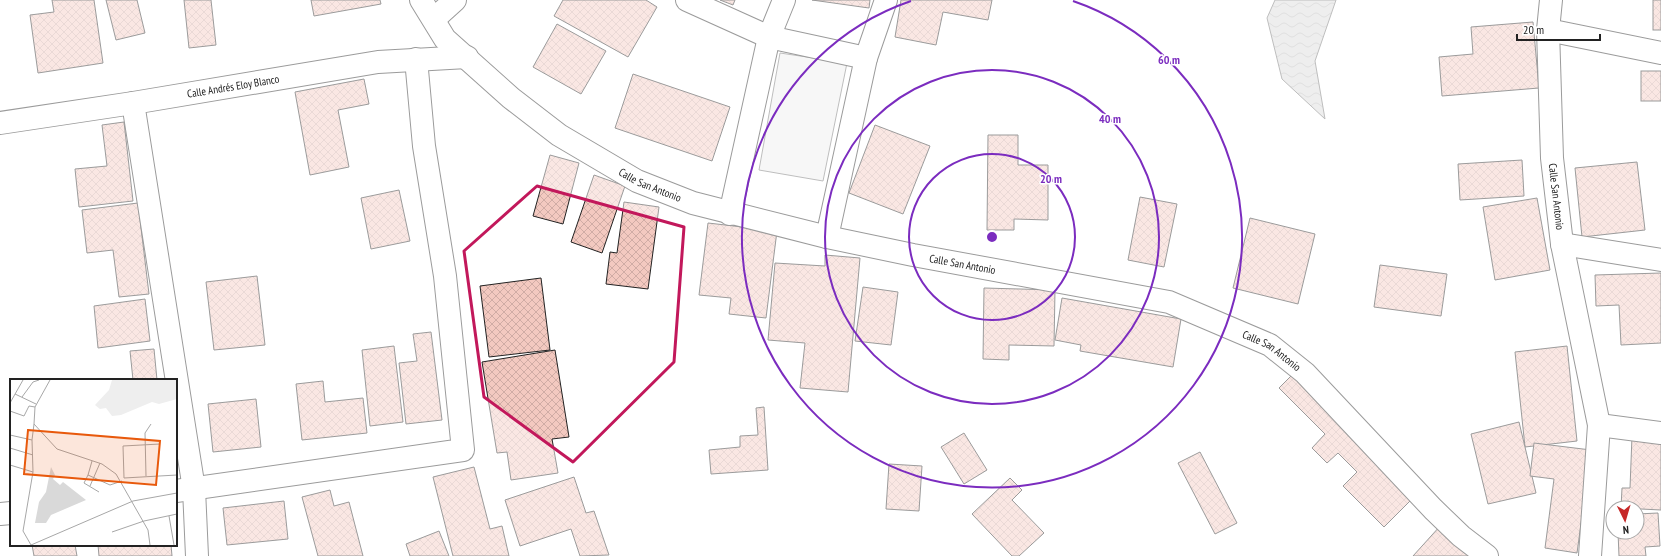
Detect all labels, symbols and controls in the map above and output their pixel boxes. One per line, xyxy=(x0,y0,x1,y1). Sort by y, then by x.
scale bar xyxy=(1517,16,1600,42)
text: 20 m xyxy=(1523,22,1544,37)
text: 60 m xyxy=(1158,52,1180,67)
street label: Calle Andrés Eloy Blanco xyxy=(186,72,280,101)
text: 40 m xyxy=(1099,111,1121,126)
street label: Calle San Antonio xyxy=(1546,162,1567,231)
street label: Calle San Antonio xyxy=(616,165,684,205)
text: 20 m xyxy=(1040,171,1062,186)
centre of rings xyxy=(985,230,999,244)
street label: Calle San Antonio xyxy=(928,251,997,277)
street label: Calle San Antonio xyxy=(1240,327,1304,374)
inset map xyxy=(10,379,177,546)
north arrow xyxy=(1605,500,1645,540)
text: N xyxy=(1622,523,1629,537)

